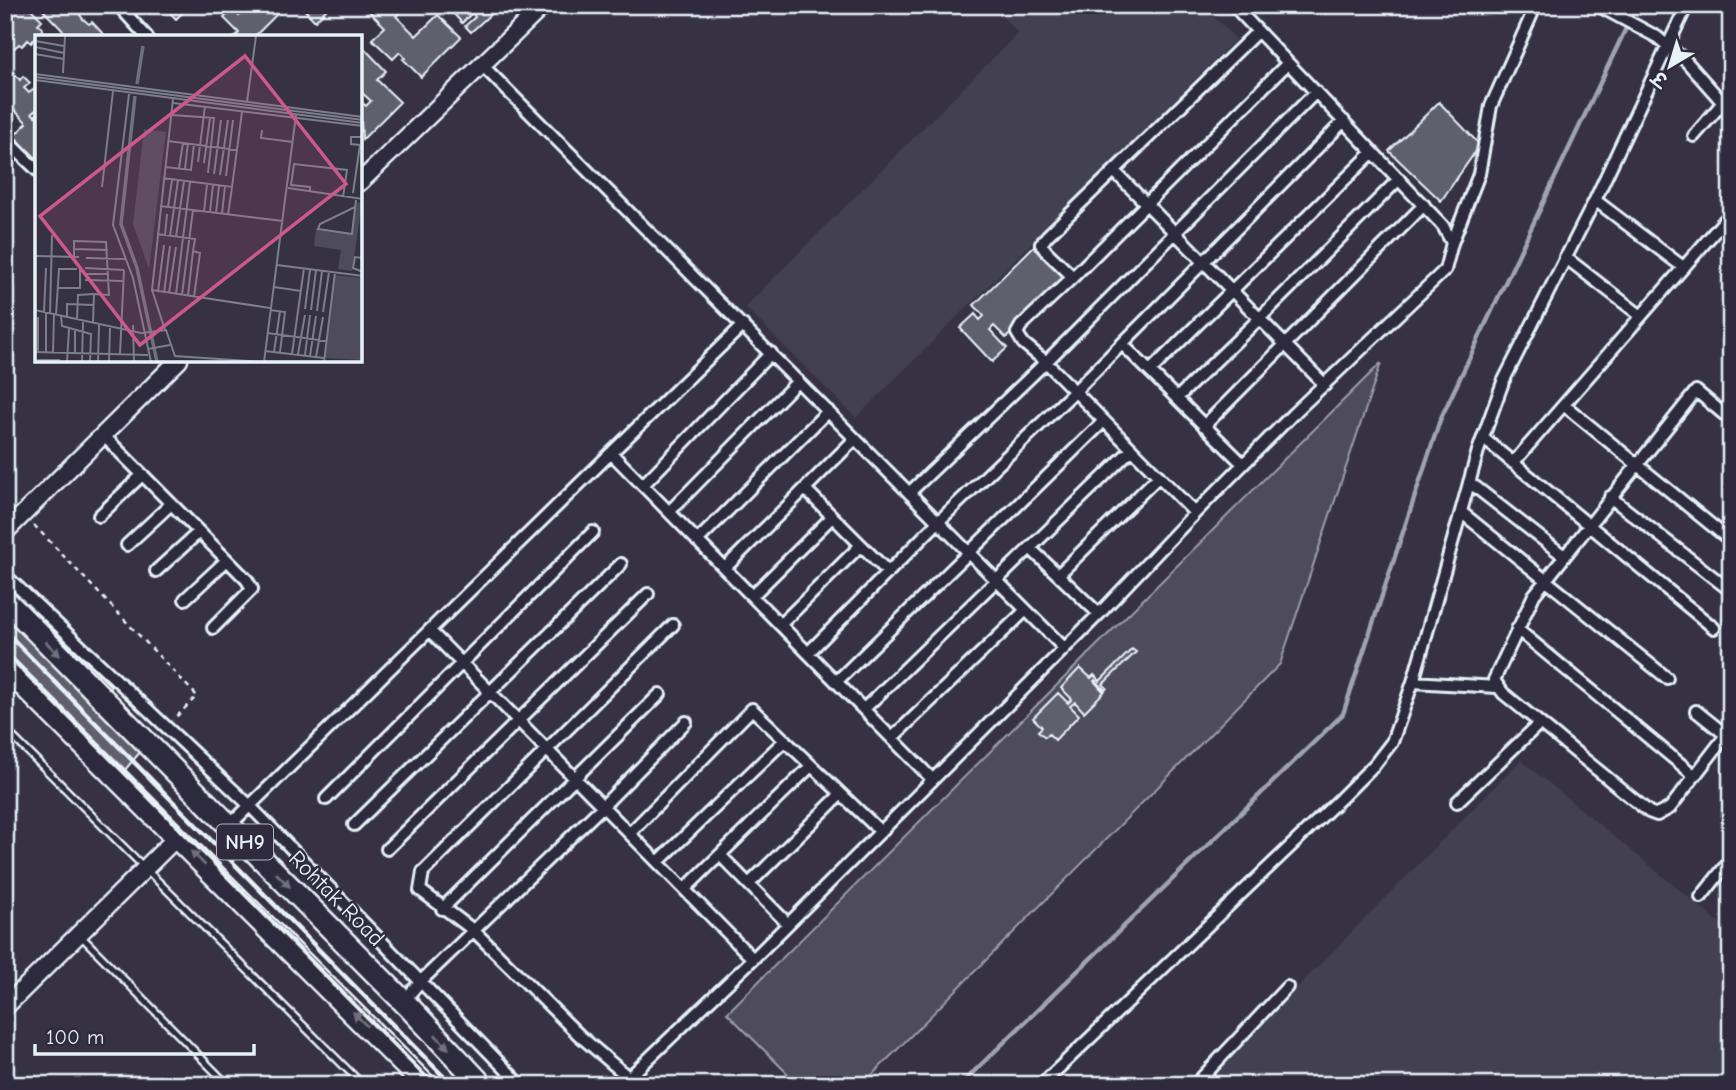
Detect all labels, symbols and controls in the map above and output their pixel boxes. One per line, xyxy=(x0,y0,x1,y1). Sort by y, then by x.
north arrow xyxy=(1634,32,1704,102)
inset map xyxy=(35,35,362,362)
text: उ xyxy=(1647,65,1673,92)
one-way arrow xyxy=(45,640,62,657)
road number: NH9 xyxy=(217,824,273,860)
street label: Rohtak Road xyxy=(283,845,390,952)
one-way arrow xyxy=(190,850,207,867)
one-way arrow xyxy=(274,871,290,888)
one-way arrow xyxy=(352,1011,369,1027)
scale bar xyxy=(35,1013,254,1057)
text: 100 m xyxy=(46,1025,104,1049)
one-way arrow xyxy=(433,1033,449,1050)

